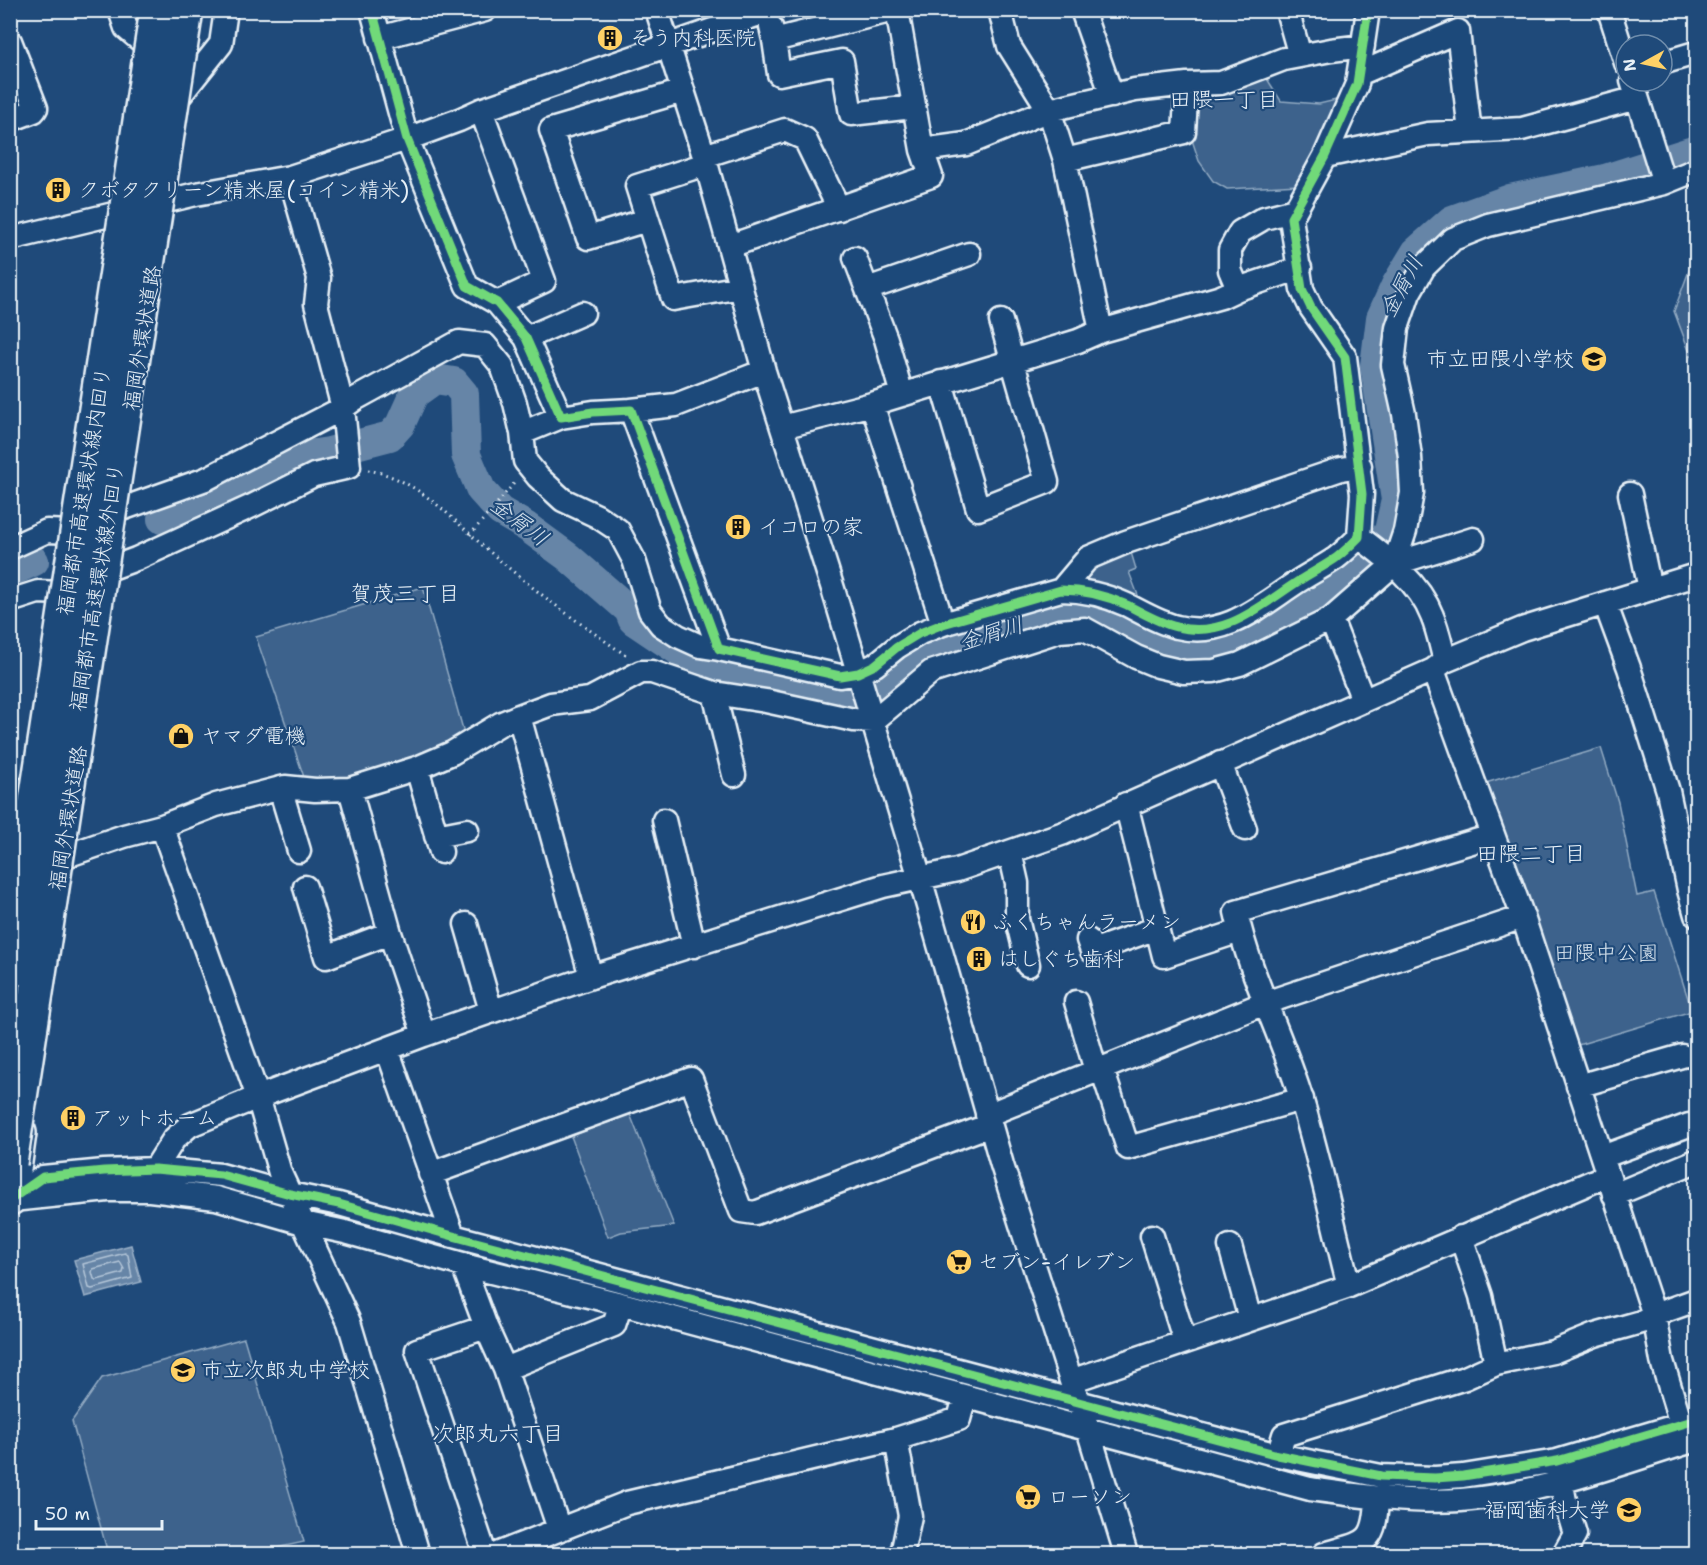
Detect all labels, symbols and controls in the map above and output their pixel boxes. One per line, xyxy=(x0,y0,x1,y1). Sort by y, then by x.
building icon: そう内科医院 xyxy=(595,23,625,53)
place label: そう内科医院 xyxy=(630,24,756,52)
north arrow xyxy=(1614,33,1674,93)
text: N xyxy=(1618,57,1641,73)
district label: 田隈一丁目 xyxy=(1169,85,1279,114)
building icon: クボタクリーン精米屋(コイン精米) xyxy=(43,175,73,205)
place label: クボタクリーン精米屋(コイン精米) xyxy=(78,176,409,204)
water label: 金屑川 xyxy=(1373,250,1430,322)
street label: 福岡外環状道路 xyxy=(117,263,167,413)
school or university icon: 市立田隈小学校 xyxy=(1579,344,1609,374)
place label: 市立田隈小学校 xyxy=(1427,345,1574,373)
street label: 福岡都市高速環状線内回り xyxy=(50,364,118,618)
street label: 福岡都市高速環状線外回り xyxy=(63,460,131,714)
water label: 金屑川 xyxy=(485,490,555,553)
building icon: イコロの家 xyxy=(723,512,753,542)
place label: イコロの家 xyxy=(758,513,863,541)
district label: 賀茂三丁目 xyxy=(350,579,460,608)
water label: 金屑川 xyxy=(955,610,1027,657)
shop icon: ヤマダ電機 xyxy=(166,721,196,751)
place label: ヤマダ電機 xyxy=(201,722,306,750)
street label: 福岡外環状道路 xyxy=(43,743,93,893)
district label: 田隈二丁目 xyxy=(1476,839,1586,868)
restaurant icon: ふくちゃんラーメン xyxy=(958,907,988,937)
place label: ふくちゃんラーメン xyxy=(992,908,1181,936)
park label: 田隈中公園 xyxy=(1554,939,1659,967)
building icon: はしぐち歯科 xyxy=(964,944,994,974)
place label: はしぐち歯科 xyxy=(998,945,1124,973)
building icon: アットホーム xyxy=(58,1103,88,1133)
place label: アットホーム xyxy=(92,1104,217,1132)
supermarket icon: セブン-イレブン xyxy=(944,1247,974,1277)
place label: セブン-イレブン xyxy=(978,1248,1135,1276)
school or university icon: 市立次郎丸中学校 xyxy=(168,1355,198,1385)
place label: 市立次郎丸中学校 xyxy=(202,1356,370,1384)
district label: 次郎丸六丁目 xyxy=(432,1419,564,1448)
supermarket icon: ローソン xyxy=(1013,1482,1043,1512)
place label: ローソン xyxy=(1048,1483,1132,1511)
scale bar xyxy=(36,1493,162,1531)
school or university icon: 福岡歯科大学 xyxy=(1614,1495,1644,1525)
place label: 福岡歯科大学 xyxy=(1484,1496,1610,1524)
text: 50 m xyxy=(45,1502,90,1526)

